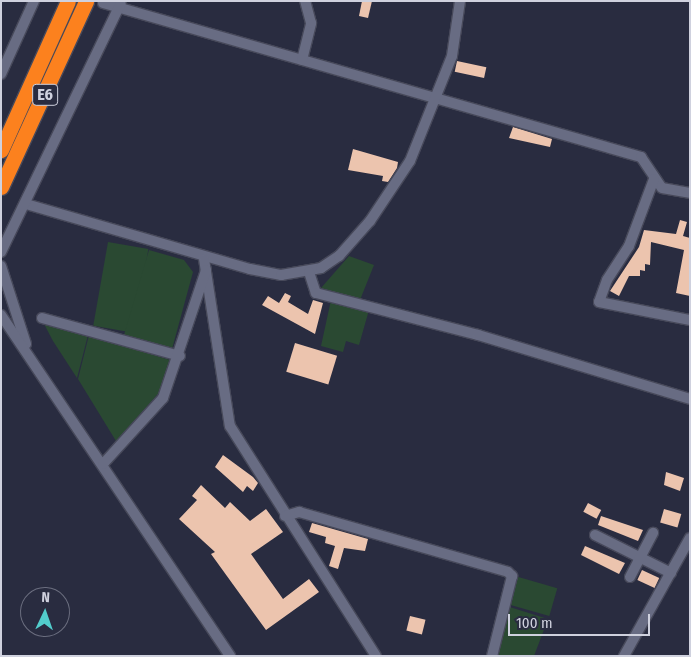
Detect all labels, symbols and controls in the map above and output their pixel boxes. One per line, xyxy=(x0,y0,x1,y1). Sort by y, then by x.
road number: E6 xyxy=(31,82,59,108)
north arrow xyxy=(20,587,70,637)
text: N xyxy=(41,589,50,606)
scale bar xyxy=(511,604,654,636)
text: 100 m xyxy=(516,614,553,632)

